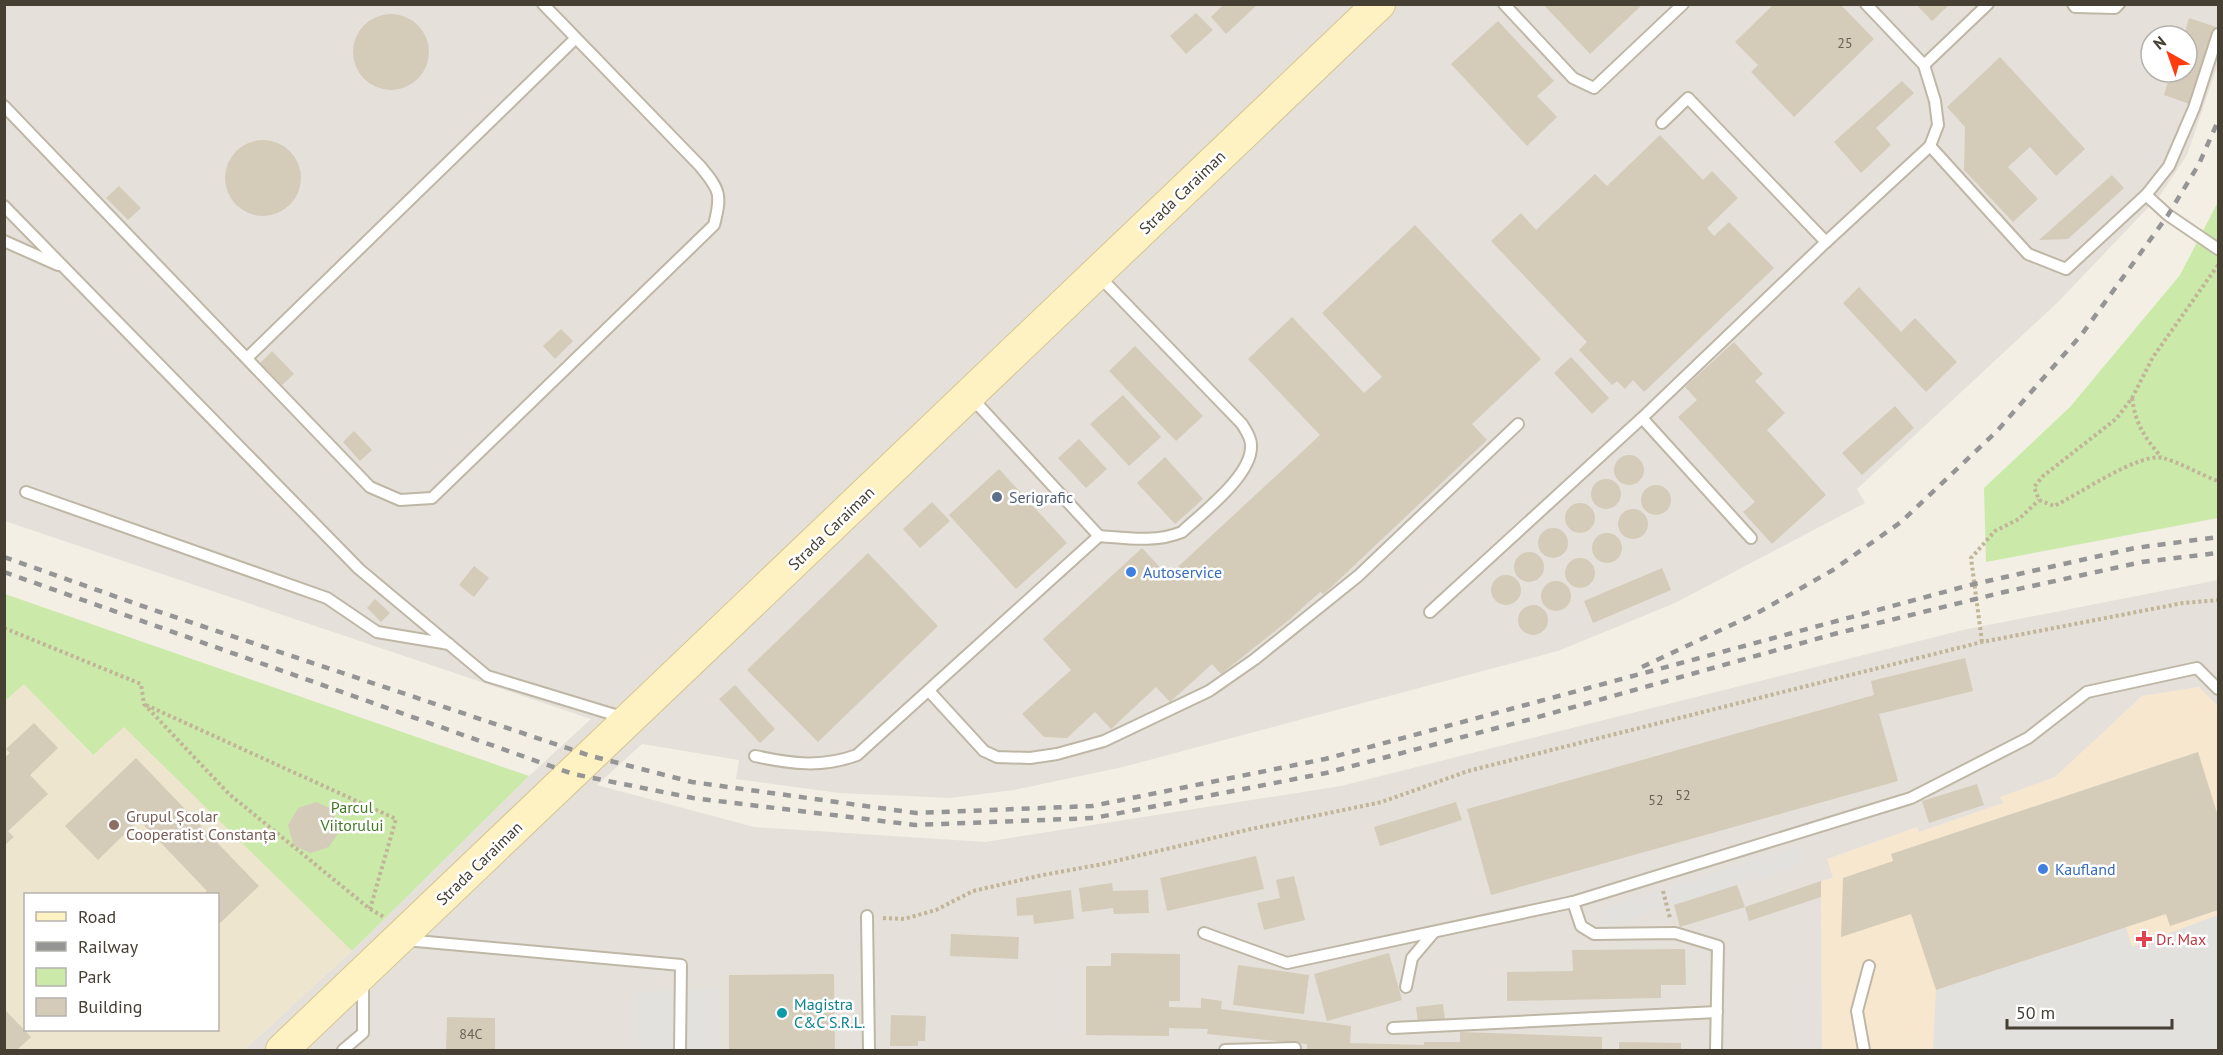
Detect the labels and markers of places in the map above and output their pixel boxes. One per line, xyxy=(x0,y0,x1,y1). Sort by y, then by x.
place label: Serigrafic xyxy=(1009,487,1073,507)
marker: Serigrafic xyxy=(990,490,1004,504)
place label: Autoservice xyxy=(1143,562,1222,582)
marker: Autoservice xyxy=(1124,565,1138,579)
place label: Grupul Școlar Cooperatist Constanța xyxy=(126,806,276,844)
marker: Grupul Școlar Cooperatist Constanța xyxy=(107,818,121,832)
place label: Kaufland xyxy=(2055,859,2116,879)
marker: Kaufland xyxy=(2036,862,2050,876)
place label: Dr. Max xyxy=(2156,929,2206,949)
marker: Dr. Max xyxy=(2137,932,2151,946)
place label: Magistra C&C S.R.L. xyxy=(794,994,866,1032)
marker: Magistra C&C S.R.L. xyxy=(775,1006,789,1020)

